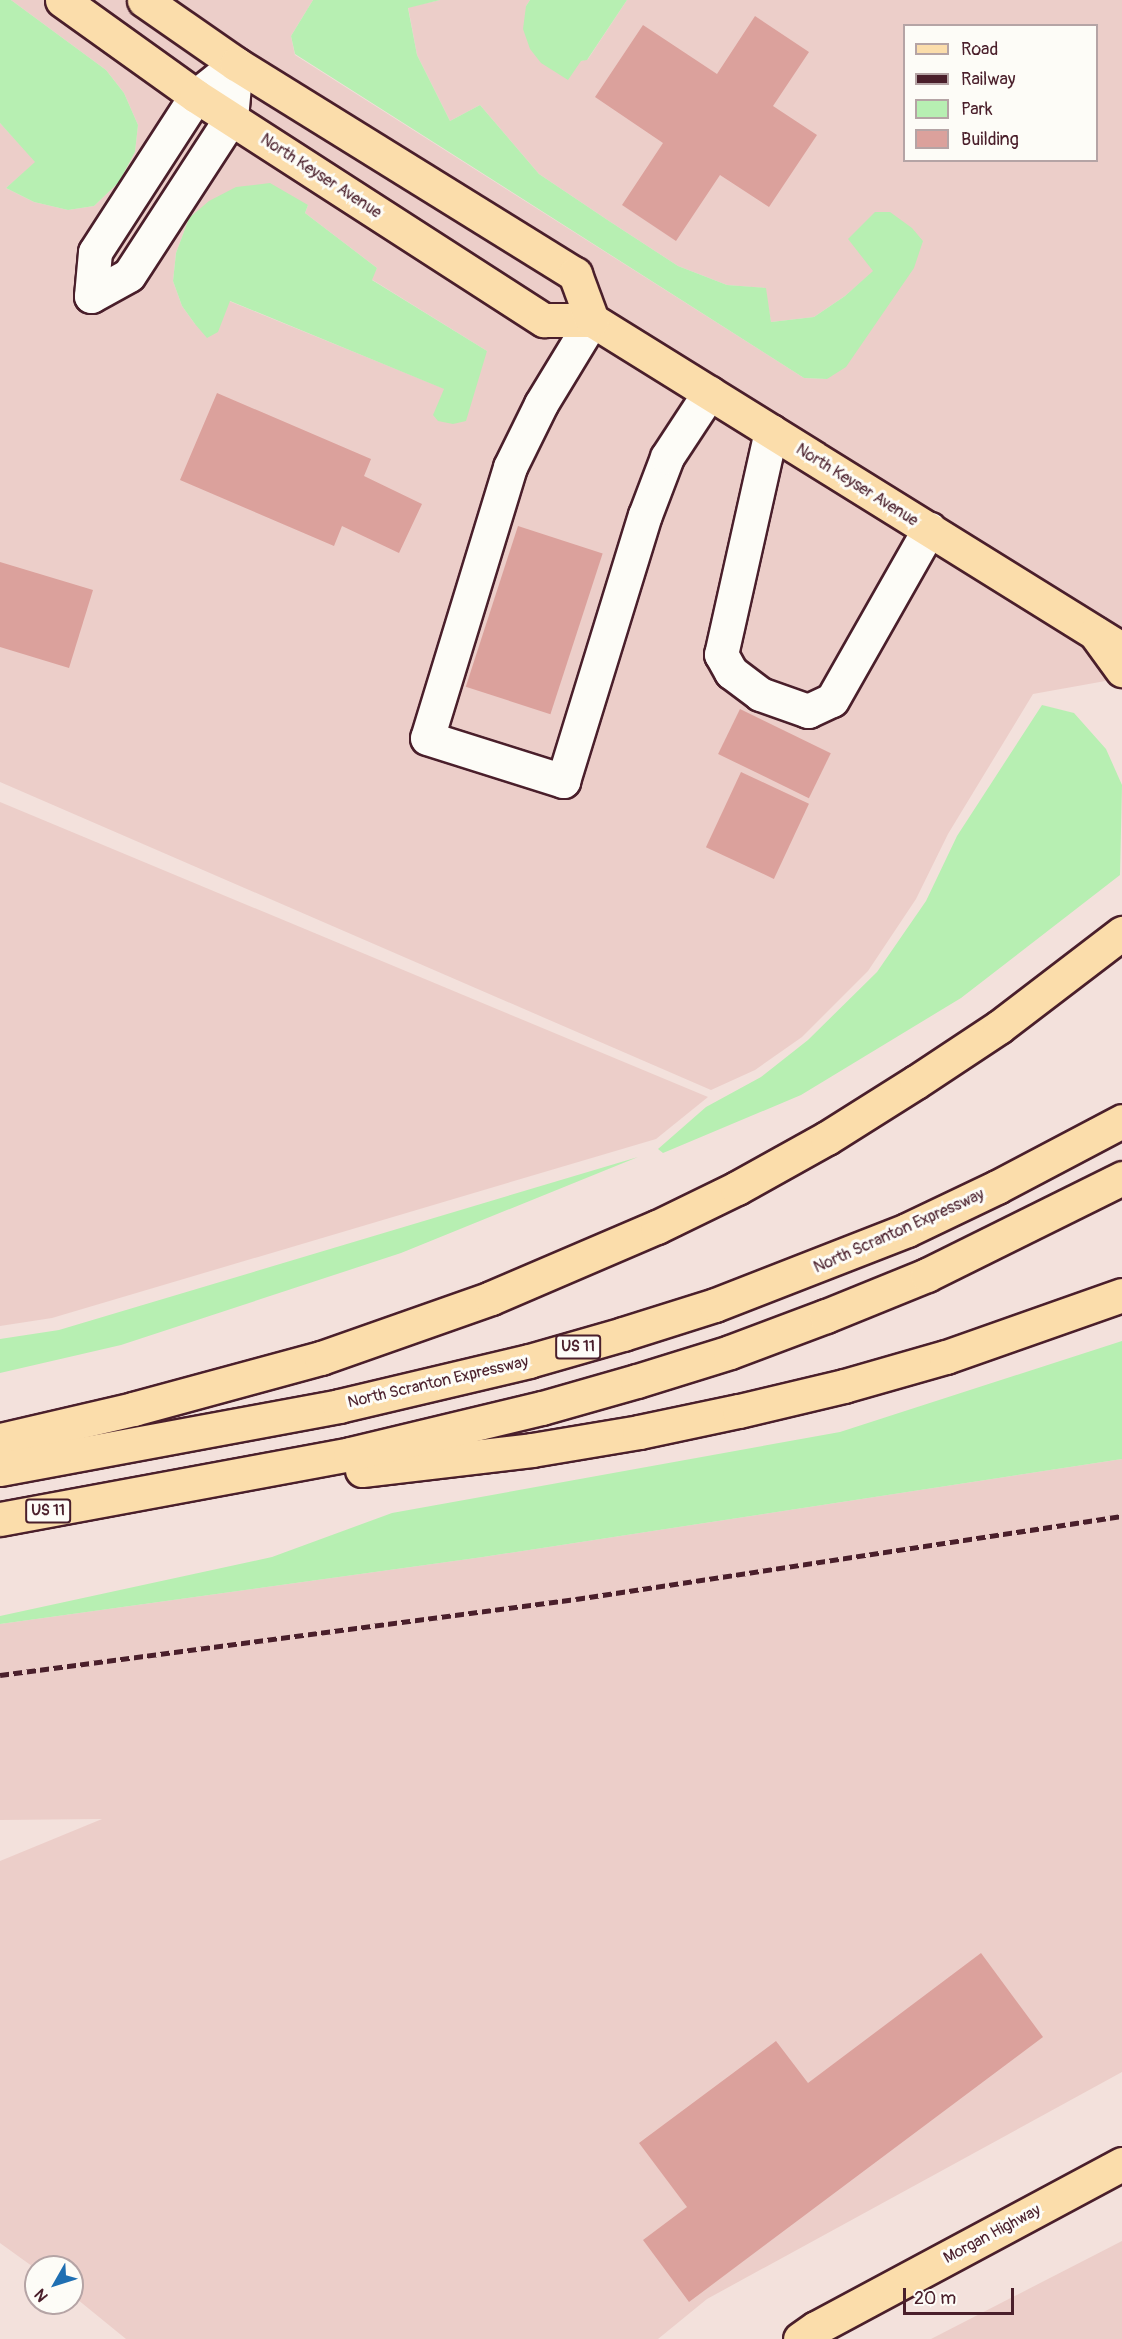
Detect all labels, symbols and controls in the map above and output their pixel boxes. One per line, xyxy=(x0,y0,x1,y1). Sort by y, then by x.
legend xyxy=(903,24,1098,162)
text: Road xyxy=(961,38,998,61)
text: Railway xyxy=(961,68,1016,91)
text: Park xyxy=(961,98,993,121)
text: Building xyxy=(961,128,1019,151)
street label: North Keyser Avenue xyxy=(257,130,385,222)
street label: North Keyser Avenue xyxy=(792,440,922,530)
street label: North Scranton Expressway xyxy=(811,1185,987,1277)
road number: US 11 xyxy=(554,1335,602,1359)
street label: North Scranton Expressway xyxy=(346,1352,530,1412)
road number: US 11 xyxy=(24,1499,72,1523)
street label: Morgan Highway xyxy=(940,2200,1044,2268)
north arrow xyxy=(24,2255,84,2315)
scale bar xyxy=(906,2276,1017,2314)
text: N xyxy=(30,2285,53,2306)
text: 20 m xyxy=(914,2287,956,2310)

